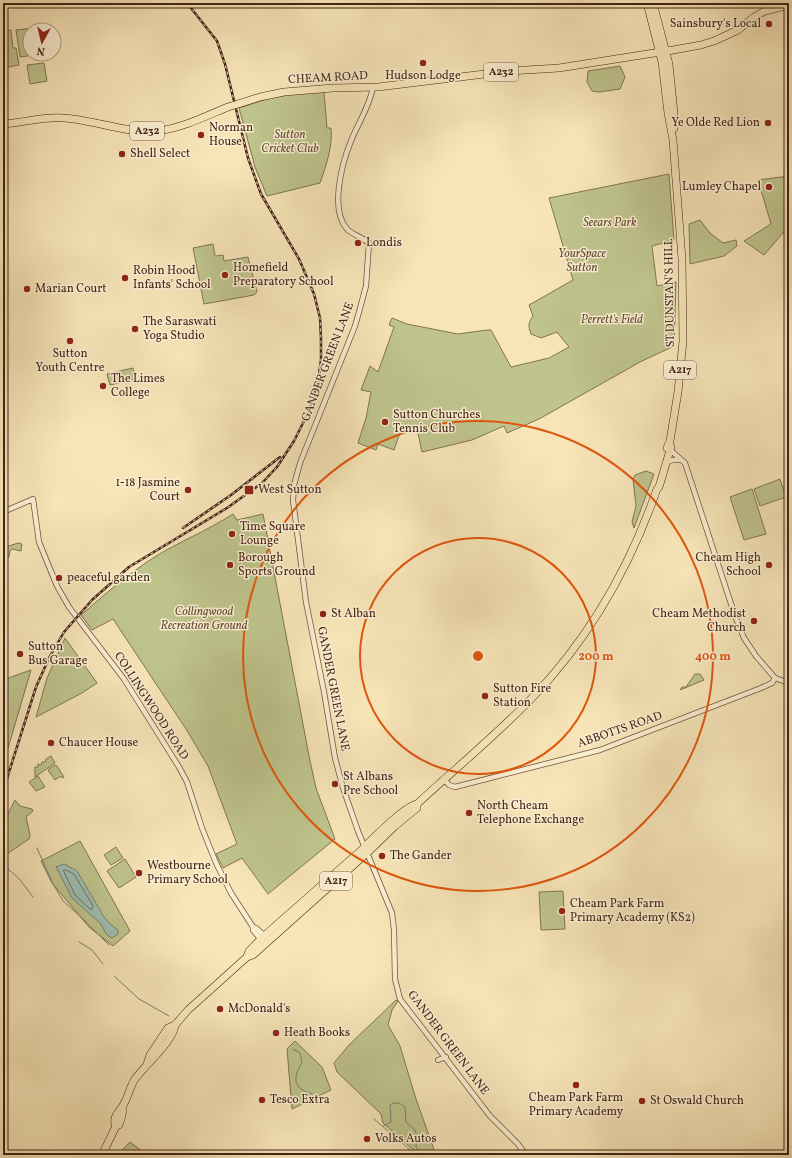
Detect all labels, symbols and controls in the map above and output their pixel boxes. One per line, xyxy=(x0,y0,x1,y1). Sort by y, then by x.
place label: Sainsbury's Local xyxy=(670,16,761,32)
marker: Sainsbury's Local xyxy=(764,19,774,29)
north arrow xyxy=(22,22,62,62)
text: N xyxy=(36,42,46,58)
marker: Hudson Lodge xyxy=(418,58,428,68)
road number: A232 xyxy=(484,63,518,81)
street label: CHEAM ROAD xyxy=(288,68,369,88)
place label: Hudson Lodge xyxy=(385,68,461,84)
place label: Ye Olde Red Lion xyxy=(672,115,760,131)
marker: Ye Olde Red Lion xyxy=(763,118,773,128)
place label: Norman House xyxy=(209,120,253,150)
road number: A232 xyxy=(130,122,164,140)
park label: Sutton Cricket Club xyxy=(261,127,319,157)
marker: Norman House xyxy=(196,130,206,140)
place label: Shell Select xyxy=(130,146,190,162)
marker: Shell Select xyxy=(117,149,127,159)
place label: Lumley Chapel xyxy=(682,179,761,195)
marker: Lumley Chapel xyxy=(764,182,774,192)
park label: Seears Park xyxy=(583,215,637,231)
place label: Londis xyxy=(366,235,402,251)
marker: Londis xyxy=(353,238,363,248)
street label: ST DUNSTAN'S HILL xyxy=(661,238,679,348)
park label: YourSpace Sutton xyxy=(558,246,607,276)
place label: Homefield Preparatory School xyxy=(233,260,334,290)
place label: Robin Hood Infants' School xyxy=(133,263,211,293)
marker: Homefield Preparatory School xyxy=(220,270,230,280)
marker: Robin Hood Infants' School xyxy=(120,273,130,283)
place label: Marian Court xyxy=(35,281,107,297)
marker: Marian Court xyxy=(22,284,32,294)
street label: GANDER GREEN LANE xyxy=(298,300,358,424)
park label: Perrett's Field xyxy=(581,312,643,328)
place label: The Saraswati Yoga Studio xyxy=(143,314,217,344)
marker: The Saraswati Yoga Studio xyxy=(130,324,140,334)
marker: Sutton Youth Centre xyxy=(65,336,75,346)
place label: Sutton Youth Centre xyxy=(35,346,105,376)
road number: A217 xyxy=(664,361,696,379)
place label: The Limes College xyxy=(111,371,165,401)
marker: The Limes College xyxy=(98,381,108,391)
place label: Sutton Churches Tennis Club xyxy=(393,407,480,437)
marker: Sutton Churches Tennis Club xyxy=(380,417,390,427)
place label: 1-18 Jasmine Court xyxy=(115,475,180,505)
place label: West Sutton xyxy=(258,482,322,498)
marker: West Sutton xyxy=(243,484,255,496)
marker: 1-18 Jasmine Court xyxy=(183,485,193,495)
place label: Time Square Lounge xyxy=(240,519,306,549)
marker: Time Square Lounge xyxy=(227,529,237,539)
place label: Borough Sports Ground xyxy=(238,550,316,580)
place label: Cheam High School xyxy=(695,550,761,580)
marker: Borough Sports Ground xyxy=(225,560,235,570)
marker: Cheam High School xyxy=(764,560,774,570)
place label: peaceful garden xyxy=(67,570,150,586)
marker: peaceful garden xyxy=(54,573,64,583)
park label: Collingwood Recreation Ground xyxy=(160,604,248,634)
place label: St Alban xyxy=(331,606,376,622)
place label: Cheam Methodist Church xyxy=(652,606,746,636)
marker: St Alban xyxy=(318,609,328,619)
marker: Cheam Methodist Church xyxy=(749,616,759,626)
street label: GANDER GREEN LANE xyxy=(313,625,353,753)
place label: Sutton Bus Garage xyxy=(28,639,88,669)
marker: Sutton Bus Garage xyxy=(15,649,25,659)
street label: COLLINGWOOD ROAD xyxy=(110,649,192,763)
centre of rings xyxy=(471,649,485,663)
text: 200 m xyxy=(578,649,614,665)
text: 400 m xyxy=(695,649,731,665)
place label: Sutton Fire Station xyxy=(493,681,552,711)
marker: Sutton Fire Station xyxy=(480,691,490,701)
street label: ABBOTTS ROAD xyxy=(576,708,665,752)
place label: Chaucer House xyxy=(59,735,139,751)
marker: Chaucer House xyxy=(46,738,56,748)
place label: St Albans Pre School xyxy=(343,769,399,799)
marker: St Albans Pre School xyxy=(330,779,340,789)
place label: North Cheam Telephone Exchange xyxy=(477,798,584,828)
marker: North Cheam Telephone Exchange xyxy=(464,808,474,818)
place label: The Gander xyxy=(390,848,451,864)
marker: The Gander xyxy=(377,851,387,861)
place label: Westbourne Primary School xyxy=(147,858,228,888)
marker: Westbourne Primary School xyxy=(134,868,144,878)
road number: A217 xyxy=(320,872,352,890)
place label: Cheam Park Farm Primary Academy (KS2) xyxy=(570,896,695,926)
marker: Cheam Park Farm Primary Academy (KS2) xyxy=(557,906,567,916)
street label: GANDER GREEN LANE xyxy=(404,988,492,1098)
place label: McDonald's xyxy=(228,1001,290,1017)
marker: McDonald's xyxy=(215,1004,225,1014)
place label: Heath Books xyxy=(284,1025,350,1041)
marker: Heath Books xyxy=(271,1028,281,1038)
marker: Cheam Park Farm Primary Academy xyxy=(571,1080,581,1090)
place label: Cheam Park Farm Primary Academy xyxy=(529,1090,624,1120)
place label: Tesco Extra xyxy=(270,1092,330,1108)
place label: St Oswald Church xyxy=(650,1093,744,1109)
marker: Tesco Extra xyxy=(257,1095,267,1105)
marker: St Oswald Church xyxy=(637,1096,647,1106)
place label: Volks Autos xyxy=(375,1131,437,1147)
marker: Volks Autos xyxy=(362,1134,372,1144)

